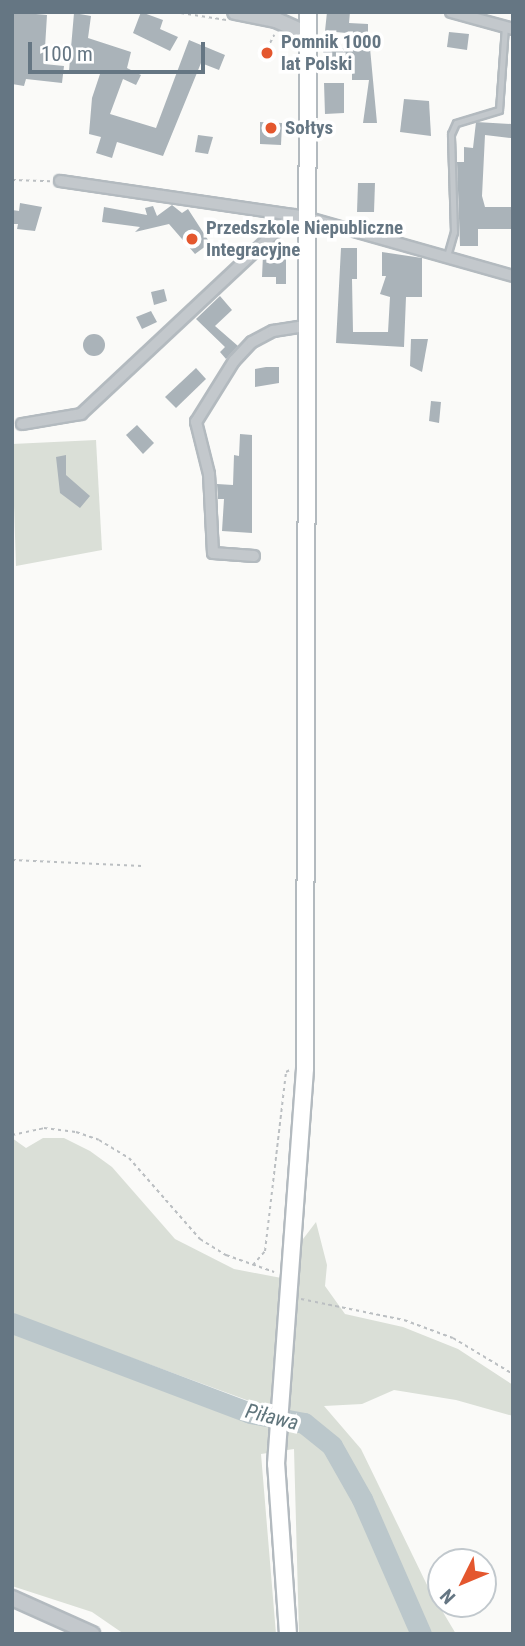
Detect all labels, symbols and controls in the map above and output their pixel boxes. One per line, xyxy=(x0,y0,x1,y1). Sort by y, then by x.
scale bar xyxy=(32,28,208,72)
place label: Pomnik 1000 lat Polski xyxy=(281,31,381,75)
text: 100 m xyxy=(41,42,93,66)
marker: Pomnik 1000 lat Polski xyxy=(259,45,275,61)
place label: Sołtys xyxy=(285,117,333,139)
marker: Sołtys xyxy=(263,120,279,136)
place label: Przedszkole Niepubliczne Integracyjne xyxy=(206,217,403,261)
marker: Przedszkole Niepubliczne Integracyjne xyxy=(184,231,200,247)
water label: Piława xyxy=(243,1398,301,1436)
north arrow xyxy=(427,1548,497,1618)
text: N xyxy=(435,1584,460,1608)

